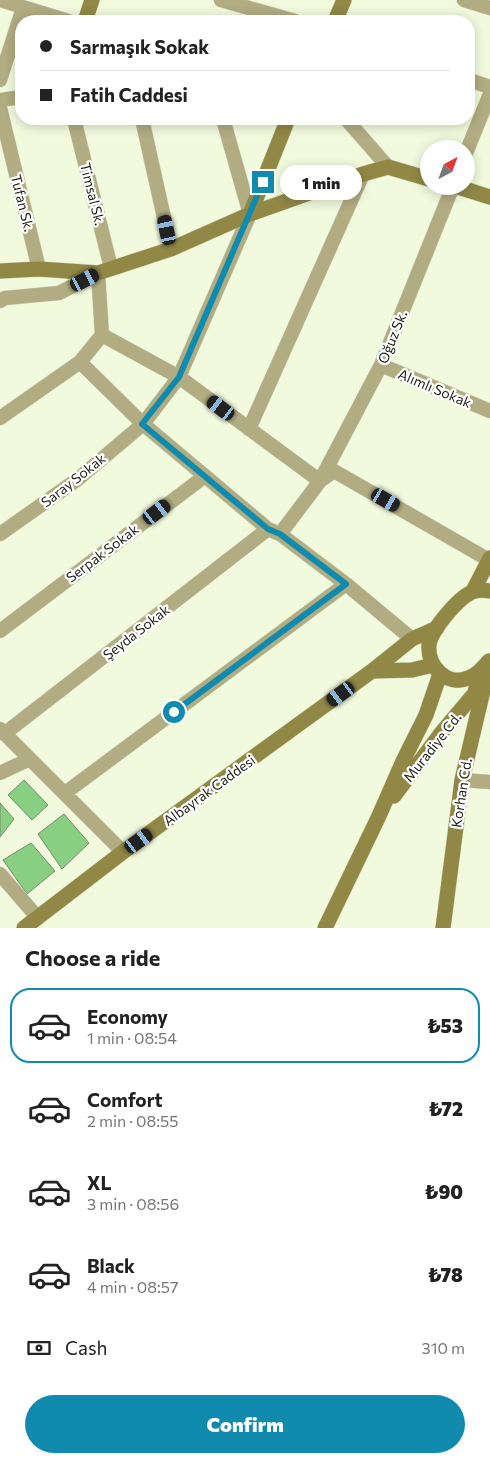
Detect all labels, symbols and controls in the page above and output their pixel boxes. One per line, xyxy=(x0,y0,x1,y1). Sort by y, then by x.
text: Sarmaşık Sokak xyxy=(70,35,209,58)
text: Fatih Caddesi xyxy=(70,83,188,106)
north arrow xyxy=(420,140,475,195)
map controls xyxy=(420,140,475,195)
street label: Timsal Sk. xyxy=(77,161,109,227)
callout: 1 min xyxy=(280,164,363,200)
route end xyxy=(252,171,274,193)
street label: Tufan Sk. xyxy=(8,173,38,233)
text: 1 min xyxy=(302,173,340,192)
car xyxy=(156,214,177,246)
car xyxy=(68,267,101,293)
street label: Oğuz Sk. xyxy=(374,308,410,366)
street label: Alımlı Sokak xyxy=(396,365,475,411)
car xyxy=(204,393,237,423)
street label: Saray Sokak xyxy=(37,449,109,510)
car xyxy=(369,486,402,514)
car xyxy=(140,497,173,527)
street label: Serpak Sokak xyxy=(62,520,142,586)
street label: Şeyda Sokak xyxy=(99,601,173,663)
car xyxy=(324,679,357,709)
route start xyxy=(163,701,185,723)
street label: Muradiye Cd. xyxy=(400,709,464,785)
street label: Albayrak Caddesi xyxy=(160,751,258,829)
street label: Korhan Cd. xyxy=(447,757,475,829)
car xyxy=(122,826,155,856)
text: Choose a ride xyxy=(25,944,160,971)
icon: car xyxy=(27,1003,72,1048)
text: Economy xyxy=(87,1005,168,1028)
text: ₺53 xyxy=(427,1014,463,1037)
text: 1 min · 08:54 xyxy=(87,1028,177,1047)
icon: car xyxy=(27,1086,72,1131)
text: Comfort xyxy=(87,1088,163,1111)
text: ₺72 xyxy=(429,1097,463,1120)
text: 2 min · 08:55 xyxy=(87,1111,178,1130)
icon: car xyxy=(27,1169,72,1214)
text: XL xyxy=(87,1171,112,1194)
text: ₺90 xyxy=(424,1180,463,1203)
text: 3 min · 08:56 xyxy=(87,1194,179,1213)
icon: car xyxy=(27,1252,72,1297)
text: Black xyxy=(87,1254,135,1277)
text: ₺78 xyxy=(428,1263,463,1286)
text: 4 min · 08:57 xyxy=(87,1277,178,1296)
icon: cash xyxy=(25,1334,53,1362)
text: Cash xyxy=(65,1336,107,1359)
text: 310 m xyxy=(422,1338,465,1357)
button: Confirm xyxy=(25,1395,465,1453)

